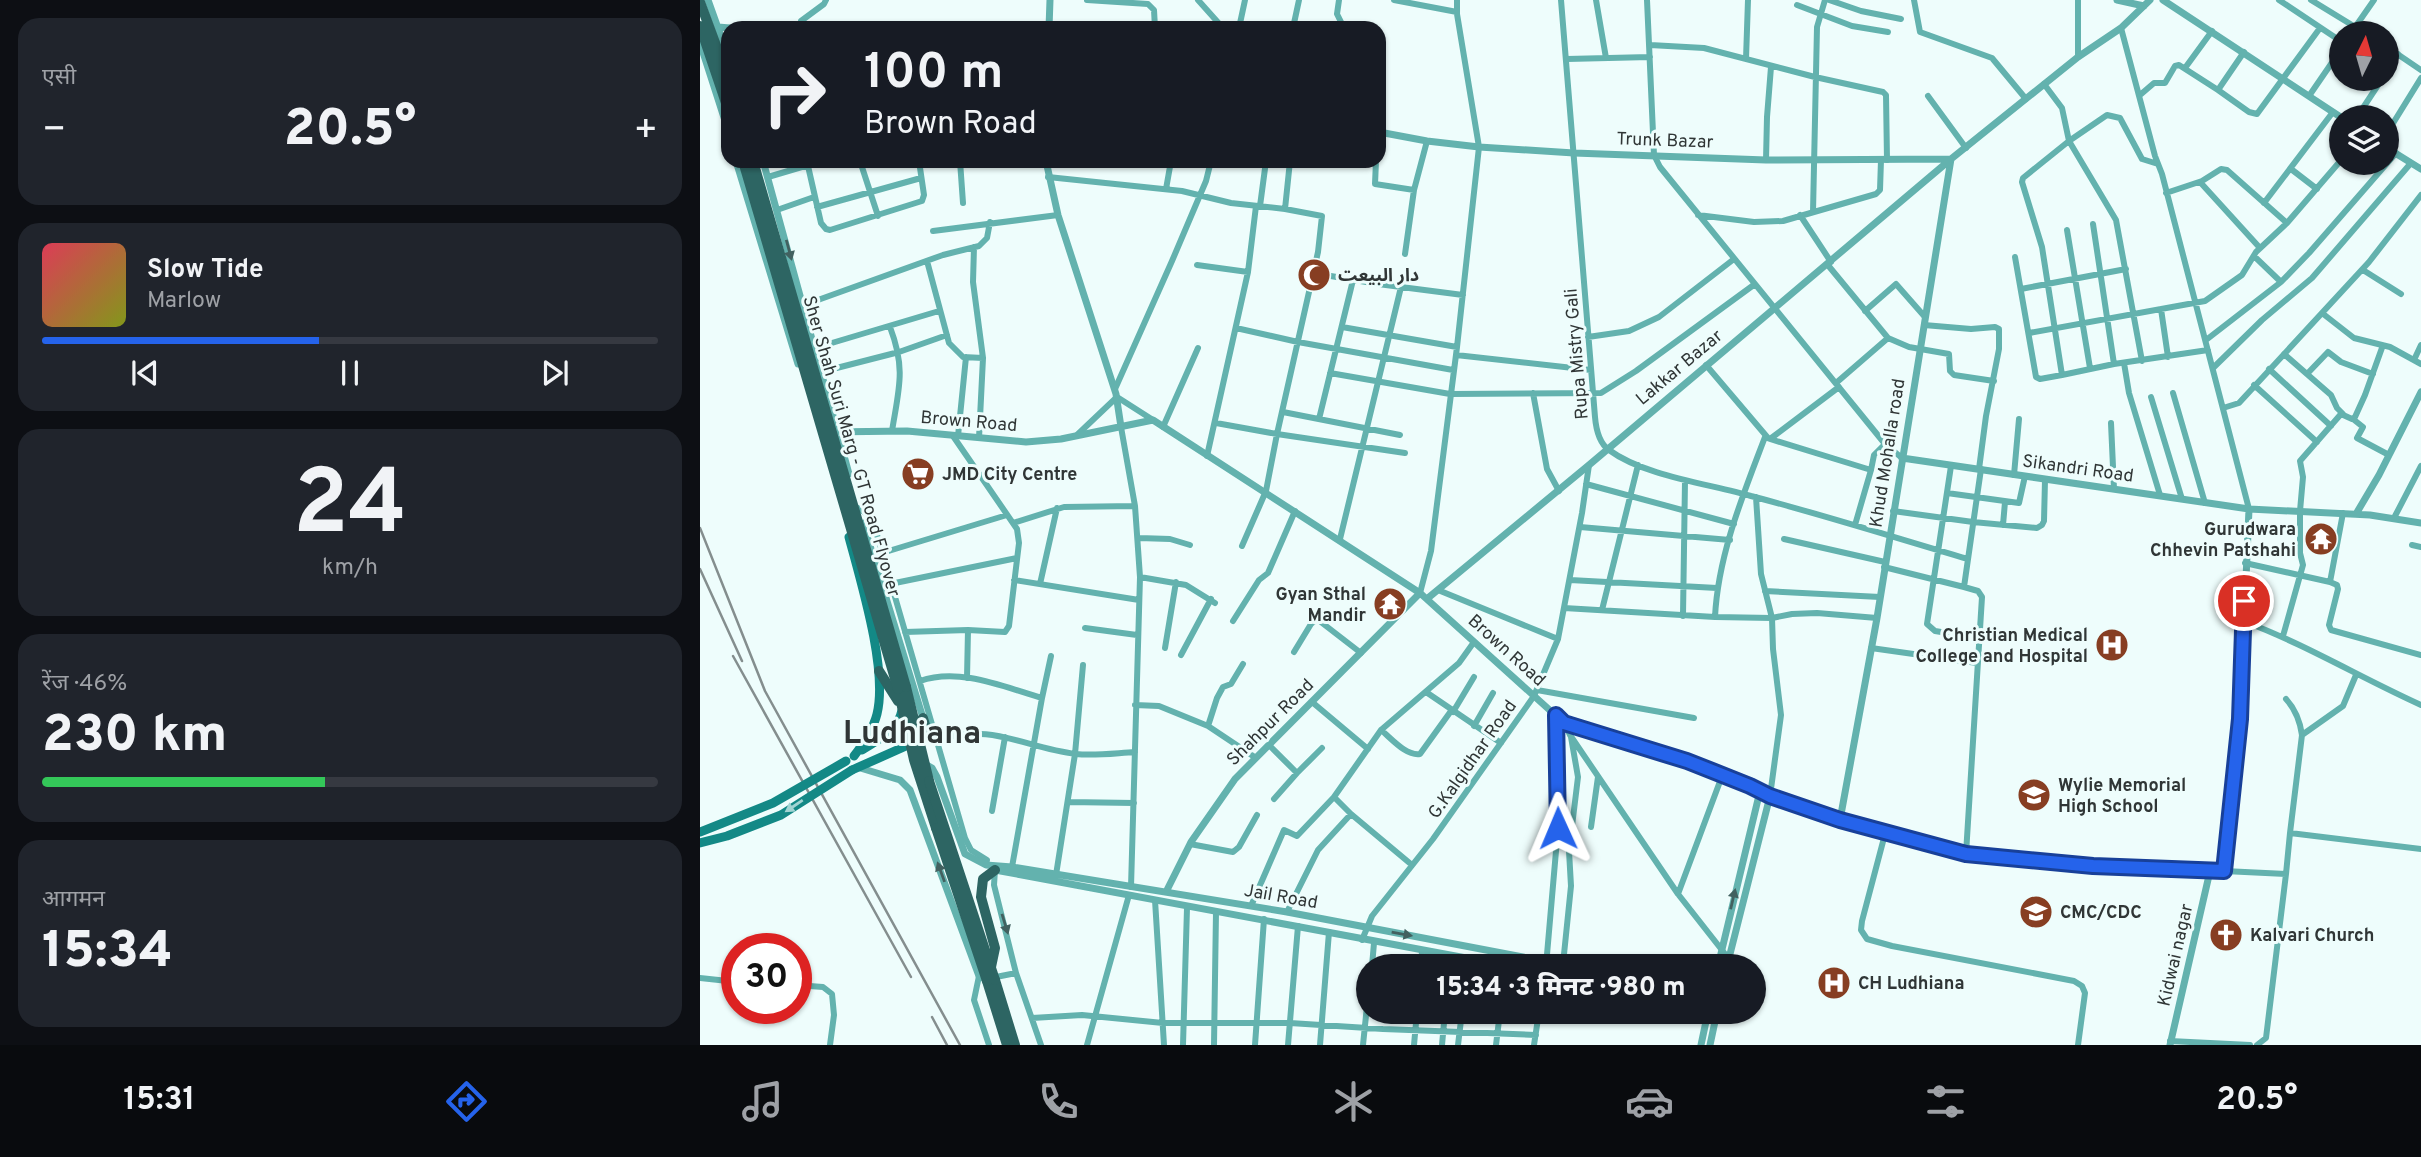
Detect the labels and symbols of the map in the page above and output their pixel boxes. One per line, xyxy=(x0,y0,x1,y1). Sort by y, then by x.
north arrow xyxy=(2329,21,2399,91)
street label: Trunk Bazar xyxy=(1616,128,1714,155)
one-way arrow xyxy=(784,239,795,261)
mosque icon: دار البیعت xyxy=(1295,256,1333,294)
place label: دار البیعت xyxy=(1338,265,1419,288)
street label: Rupa Mistry Gali xyxy=(1560,287,1595,420)
street label: Sher Shah Suri Marg - GT Road Flyover xyxy=(796,293,905,600)
street label: Lakkar Bazar xyxy=(1632,325,1728,411)
street label: Khud Mohalla road xyxy=(1865,377,1912,529)
street label: Brown Road xyxy=(919,407,1018,438)
street label: Sikandri Road xyxy=(2021,450,2135,489)
supermarket icon: JMD City Centre xyxy=(899,455,937,493)
place label: JMD City Centre xyxy=(942,464,1077,487)
place label: Gurudwara Chhevin Patshahi xyxy=(2150,519,2296,563)
temple icon: Gurudwara Chhevin Patshahi xyxy=(2302,520,2340,558)
pin xyxy=(2214,571,2274,631)
place label: Gyan Sthal Mandir xyxy=(1275,584,1366,628)
temple icon: Gyan Sthal Mandir xyxy=(1371,585,1409,623)
street label: Brown Road xyxy=(1462,610,1550,692)
place label: Christian Medical College and Hospital xyxy=(1915,625,2088,669)
hospital icon: Christian Medical College and Hospital xyxy=(2093,626,2131,664)
street label: Shahpur Road xyxy=(1223,675,1320,772)
street label: G.Kalgidhar Road xyxy=(1424,696,1523,824)
district label: Ludhiana xyxy=(843,715,981,755)
place label: Wylie Memorial High School xyxy=(2058,775,2186,819)
school or university icon: Wylie Memorial High School xyxy=(2015,776,2053,814)
position arrow xyxy=(1521,791,1595,865)
one-way arrow xyxy=(785,799,804,812)
one-way arrow xyxy=(935,862,946,883)
street label: Jail Road xyxy=(1242,880,1319,915)
one-way arrow xyxy=(1728,888,1739,910)
school or university icon: CMC/CDC xyxy=(2017,893,2055,931)
place label: CMC/CDC xyxy=(2060,902,2142,925)
street label: Kidwai nagar xyxy=(2154,902,2199,1009)
one-way arrow xyxy=(1000,914,1010,935)
church icon: Kalvari Church xyxy=(2207,916,2245,954)
place label: Kalvari Church xyxy=(2250,925,2375,948)
one-way arrow xyxy=(1391,929,1413,940)
speed limit sign: 30 xyxy=(721,933,812,1024)
hospital icon: CH Ludhiana xyxy=(1815,964,1853,1002)
place label: CH Ludhiana xyxy=(1858,973,1964,996)

